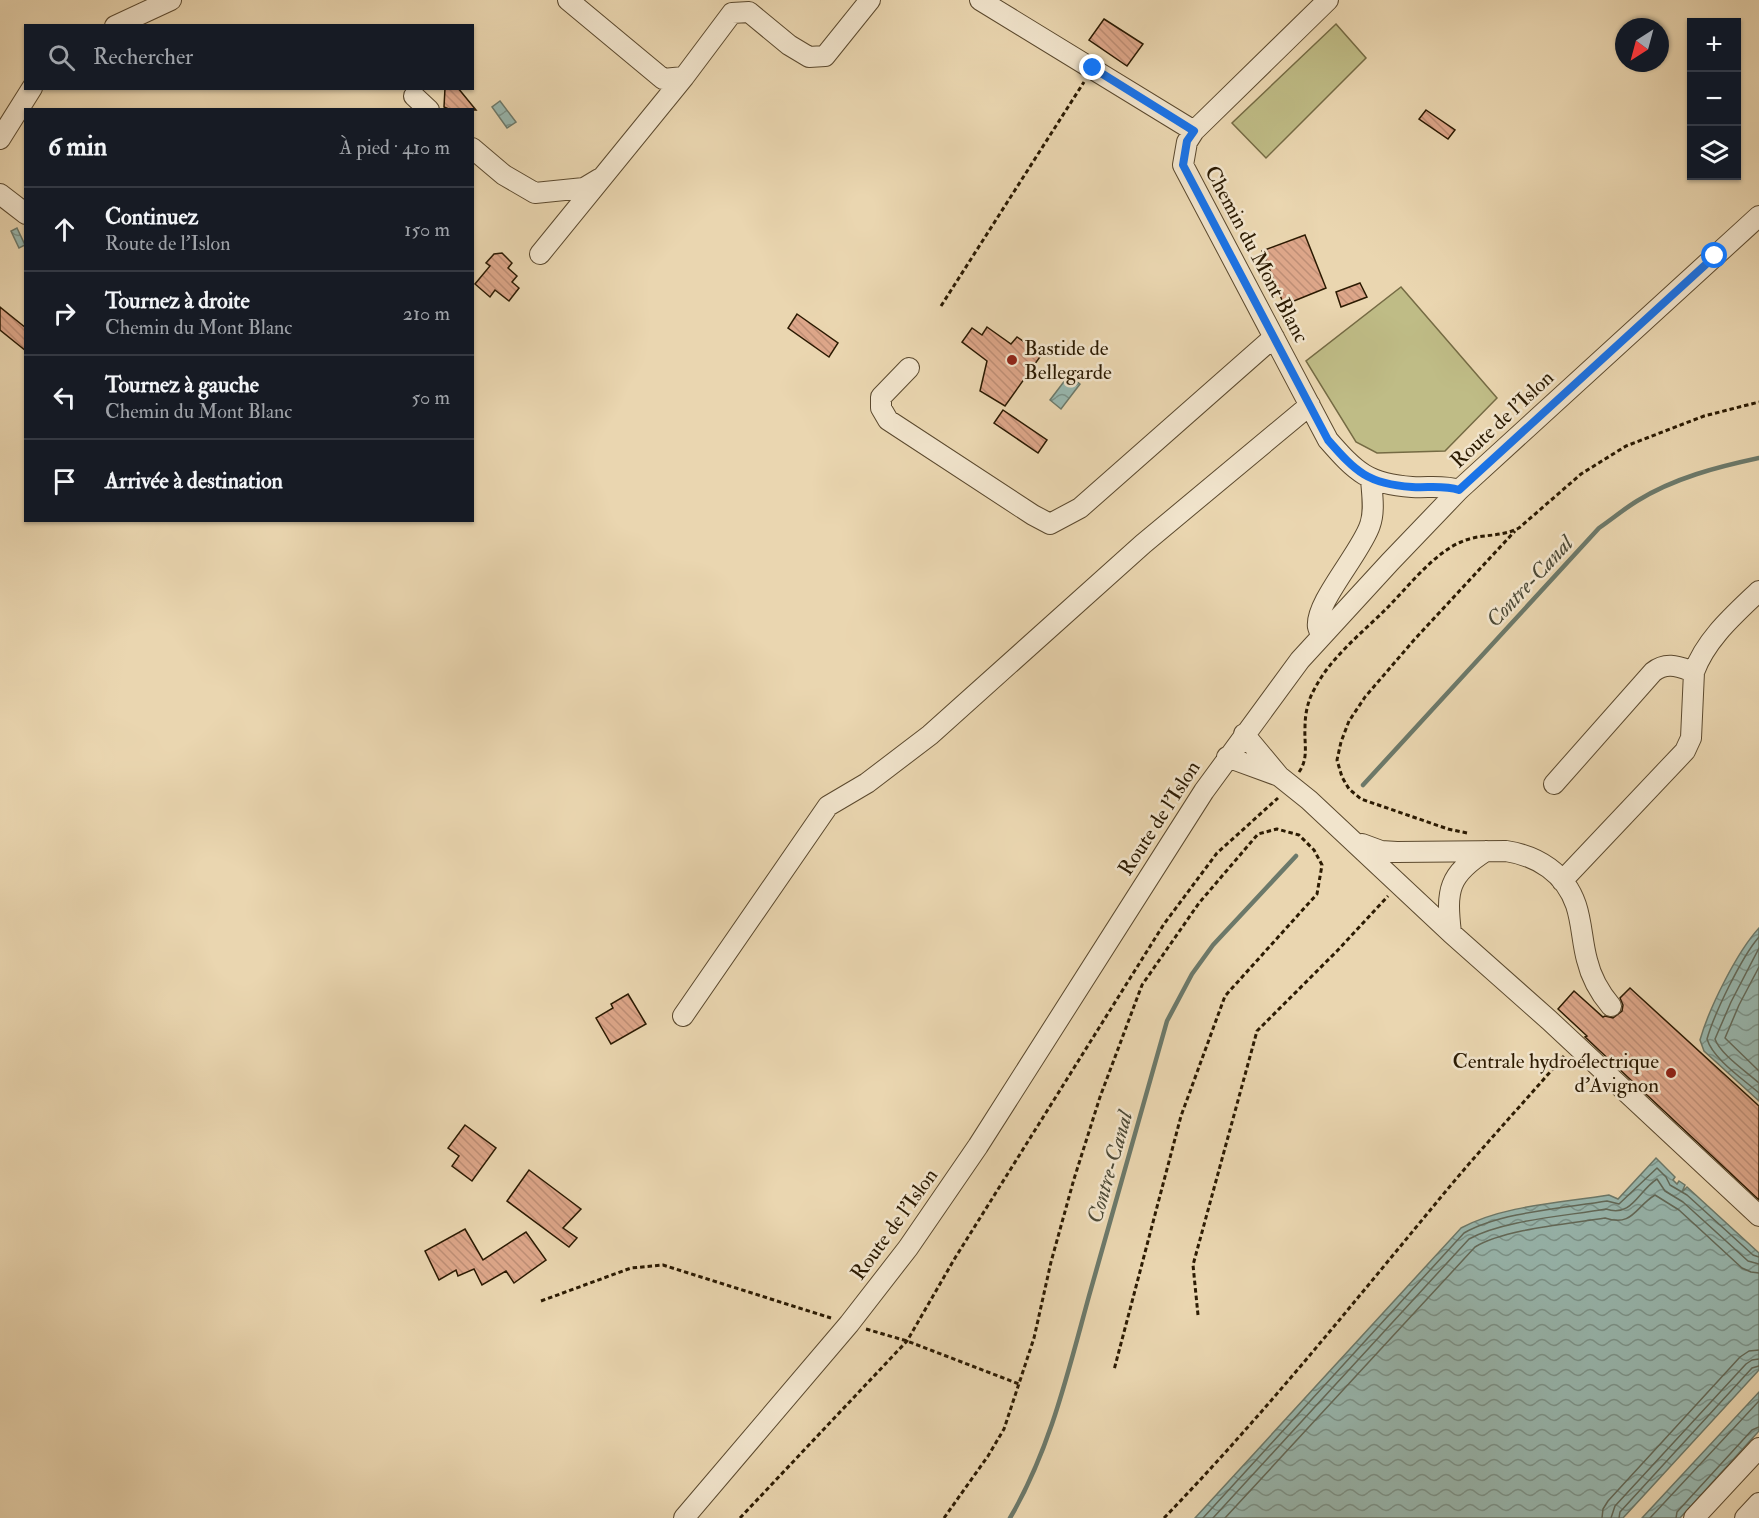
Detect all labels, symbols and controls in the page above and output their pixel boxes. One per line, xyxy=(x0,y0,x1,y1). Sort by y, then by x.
north arrow xyxy=(1615,18,1669,72)
map controls xyxy=(1687,18,1741,180)
button: + xyxy=(1687,18,1741,72)
search box xyxy=(24,24,474,90)
icon: search xyxy=(45,41,78,74)
text: Rechercher xyxy=(93,43,193,71)
route end xyxy=(1079,54,1105,80)
button: − xyxy=(1687,72,1741,126)
button: layers xyxy=(1687,126,1741,180)
text: 6 min xyxy=(48,131,107,163)
text: À pied · 410 m xyxy=(340,135,450,160)
street label: Chemin du Mont Blanc xyxy=(1198,161,1315,348)
text: Continuez xyxy=(105,203,198,231)
icon: ahead xyxy=(48,213,81,246)
text: 150 m xyxy=(404,217,450,242)
text: Route de l'Islon xyxy=(105,231,231,256)
route start xyxy=(1701,242,1727,268)
text: Tournez à droite xyxy=(105,287,250,315)
icon: right xyxy=(48,297,81,330)
text: 210 m xyxy=(403,301,450,326)
text: Chemin du Mont Blanc xyxy=(105,315,292,340)
place label: Bastide de Bellegarde xyxy=(1024,335,1112,386)
marker: Bastide de Bellegarde xyxy=(1005,353,1019,367)
street label: Route de l'Islon xyxy=(1445,364,1560,474)
text: Tournez à gauche xyxy=(105,371,259,399)
icon: left xyxy=(48,381,81,414)
text: 50 m xyxy=(411,385,450,410)
text: Chemin du Mont Blanc xyxy=(105,399,292,424)
icon: arrive xyxy=(48,465,81,498)
text: Arrivée à destination xyxy=(105,467,283,495)
water label: Contre-Canal xyxy=(1480,529,1580,633)
street label: Route de l'Islon xyxy=(1112,756,1207,881)
place label: Centrale hydroélectrique d’Avignon xyxy=(1452,1048,1659,1099)
marker: Centrale hydroélectrique d’Avignon xyxy=(1664,1066,1678,1080)
water label: Contre-Canal xyxy=(1081,1106,1140,1226)
street label: Route de l'Islon xyxy=(845,1163,944,1286)

